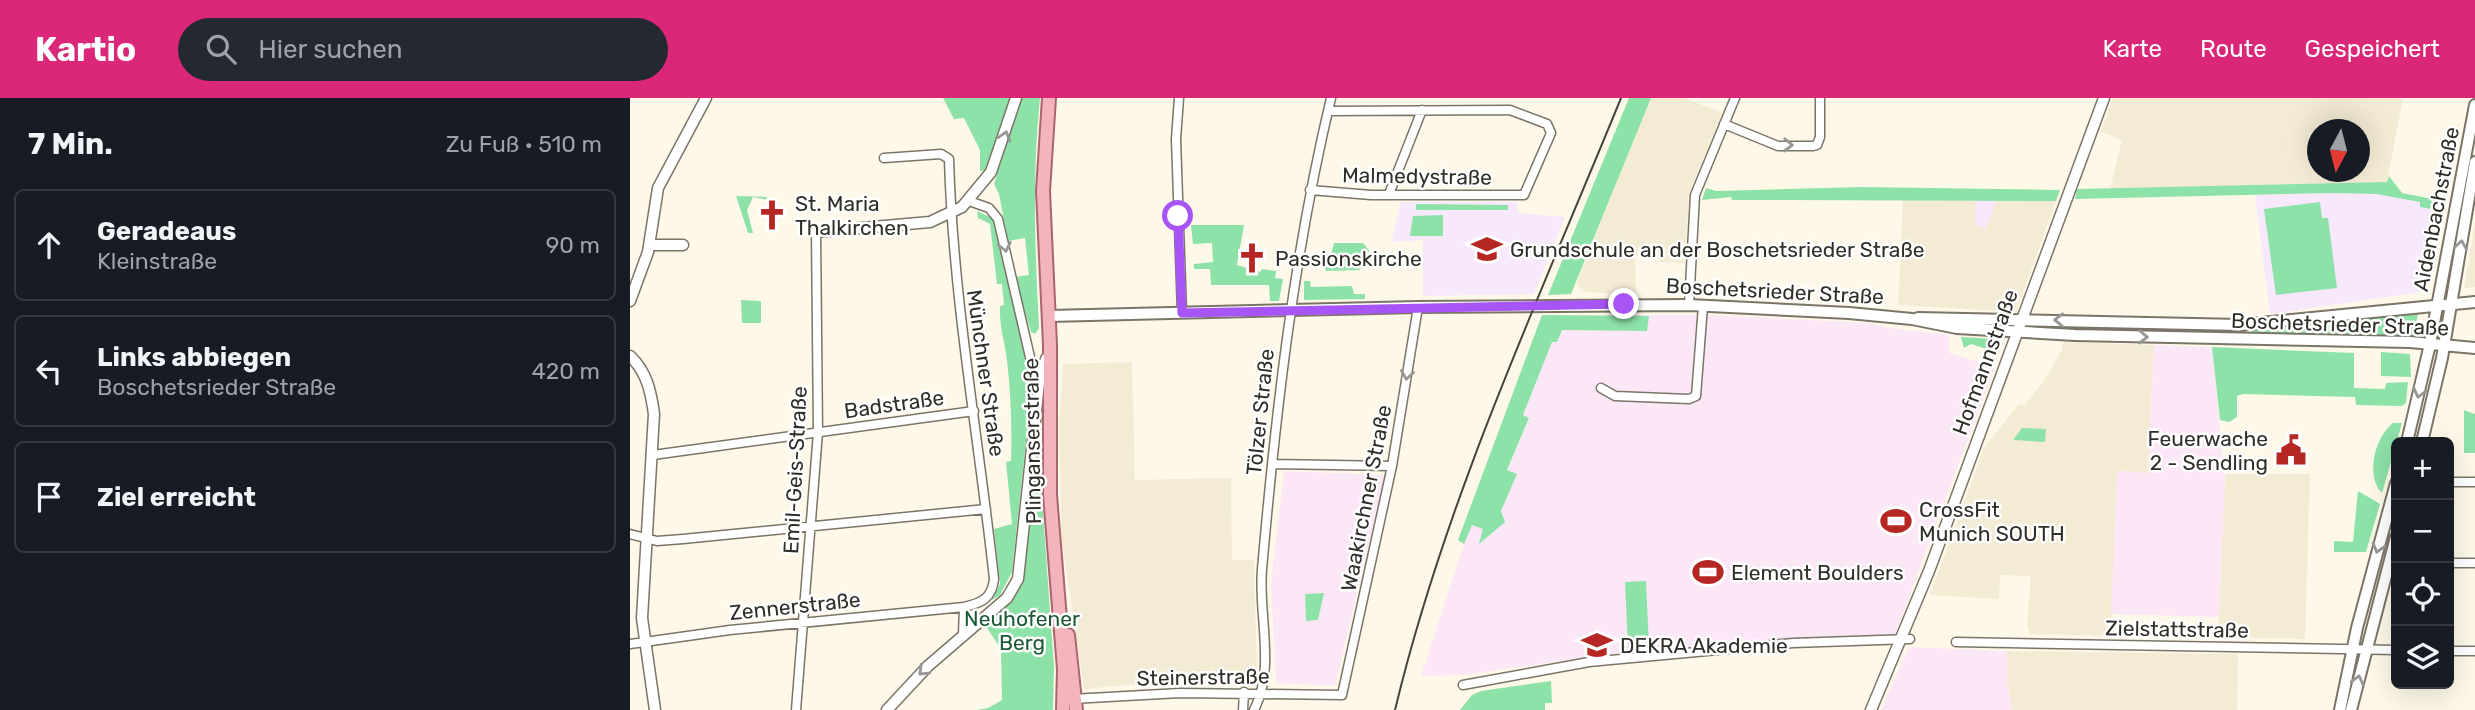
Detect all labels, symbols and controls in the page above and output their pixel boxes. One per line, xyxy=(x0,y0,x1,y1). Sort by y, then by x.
search box xyxy=(178,18,668,81)
text: Kartio xyxy=(35,30,136,69)
icon: search xyxy=(202,30,240,68)
text: Hier suchen xyxy=(258,34,403,65)
text: Karte xyxy=(2103,35,2162,63)
text: Route xyxy=(2200,35,2267,63)
text: Gespeichert xyxy=(2305,35,2440,63)
north arrow xyxy=(2307,119,2370,182)
street label: Aidenbachstraße xyxy=(2408,125,2464,293)
text: 7 Min. xyxy=(28,126,113,162)
text: Zu Fuß · 510 m xyxy=(446,130,602,158)
one-way arrow xyxy=(997,130,1012,142)
one-way arrow xyxy=(1782,138,1793,153)
street label: Malmedystraße xyxy=(1342,162,1492,190)
place label: St. Maria Thalkirchen xyxy=(795,191,909,240)
church icon: St. Maria Thalkirchen xyxy=(755,198,789,232)
route start xyxy=(1162,200,1193,231)
text: Geradeaus xyxy=(97,216,236,247)
icon: ahead xyxy=(30,226,68,264)
text: 90 m xyxy=(546,231,600,259)
school or university icon: Grundschule an der Boschetsrieder Straße xyxy=(1470,232,1504,266)
place label: Grundschule an der Boschetsrieder Straße xyxy=(1510,237,1925,262)
one-way arrow xyxy=(2453,239,2468,251)
one-way arrow xyxy=(996,241,1011,253)
church icon: Passionskirche xyxy=(1235,241,1269,275)
place label: Passionskirche xyxy=(1275,246,1422,271)
text: Kleinstraße xyxy=(97,247,217,275)
street label: Boschetsrieder Straße xyxy=(1665,273,1885,309)
street label: Hofmannstraße xyxy=(1947,286,2023,438)
street label: Münchner Straße xyxy=(962,288,1010,458)
route end xyxy=(1608,288,1639,319)
street label: Boschetsrieder Straße xyxy=(2230,308,2450,340)
one-way arrow xyxy=(2054,313,2065,328)
one-way arrow xyxy=(2138,330,2149,345)
text: Links abbiegen xyxy=(97,342,291,373)
street label: Tölzer Straße xyxy=(1241,348,1279,476)
icon: left xyxy=(30,352,68,390)
text: 420 m xyxy=(532,357,600,385)
street label: Plinganserstraße xyxy=(1018,358,1046,524)
one-way arrow xyxy=(1400,369,1415,381)
text: Boschetsrieder Straße xyxy=(97,373,336,401)
street label: Emil-Geis-Straße xyxy=(778,385,812,555)
street label: Badstraße xyxy=(842,385,946,423)
one-way arrow xyxy=(2413,387,2427,399)
street label: Waakirchner Straße xyxy=(1336,403,1396,593)
place label: Feuerwache 2 - Sendling xyxy=(2148,426,2268,475)
public building icon: Feuerwache 2 - Sendling xyxy=(2274,433,2308,467)
map controls xyxy=(2391,437,2454,689)
button: + xyxy=(2391,437,2454,500)
icon: arrive xyxy=(30,478,68,516)
text: Ziel erreicht xyxy=(97,482,256,513)
place label: CrossFit Munich SOUTH xyxy=(1919,497,2065,546)
button: − xyxy=(2391,500,2454,563)
sports icon: CrossFit Munich SOUTH xyxy=(1879,504,1913,538)
one-way arrow xyxy=(2372,542,2387,554)
sports icon: Element Boulders xyxy=(1691,555,1725,589)
place label: Element Boulders xyxy=(1731,560,1904,585)
button: locate xyxy=(2391,563,2454,626)
street label: Zennerstraße xyxy=(728,587,862,625)
park label: Neuhofener Berg xyxy=(964,606,1080,655)
street label: Zielstattstraße xyxy=(2105,615,2249,643)
button: layers xyxy=(2391,626,2454,689)
school or university icon: DEKRA Akademie xyxy=(1580,628,1614,662)
place label: DEKRA Akademie xyxy=(1620,633,1788,658)
one-way arrow xyxy=(919,663,932,676)
street label: Steinerstraße xyxy=(1136,663,1270,691)
one-way arrow xyxy=(2350,674,2364,686)

